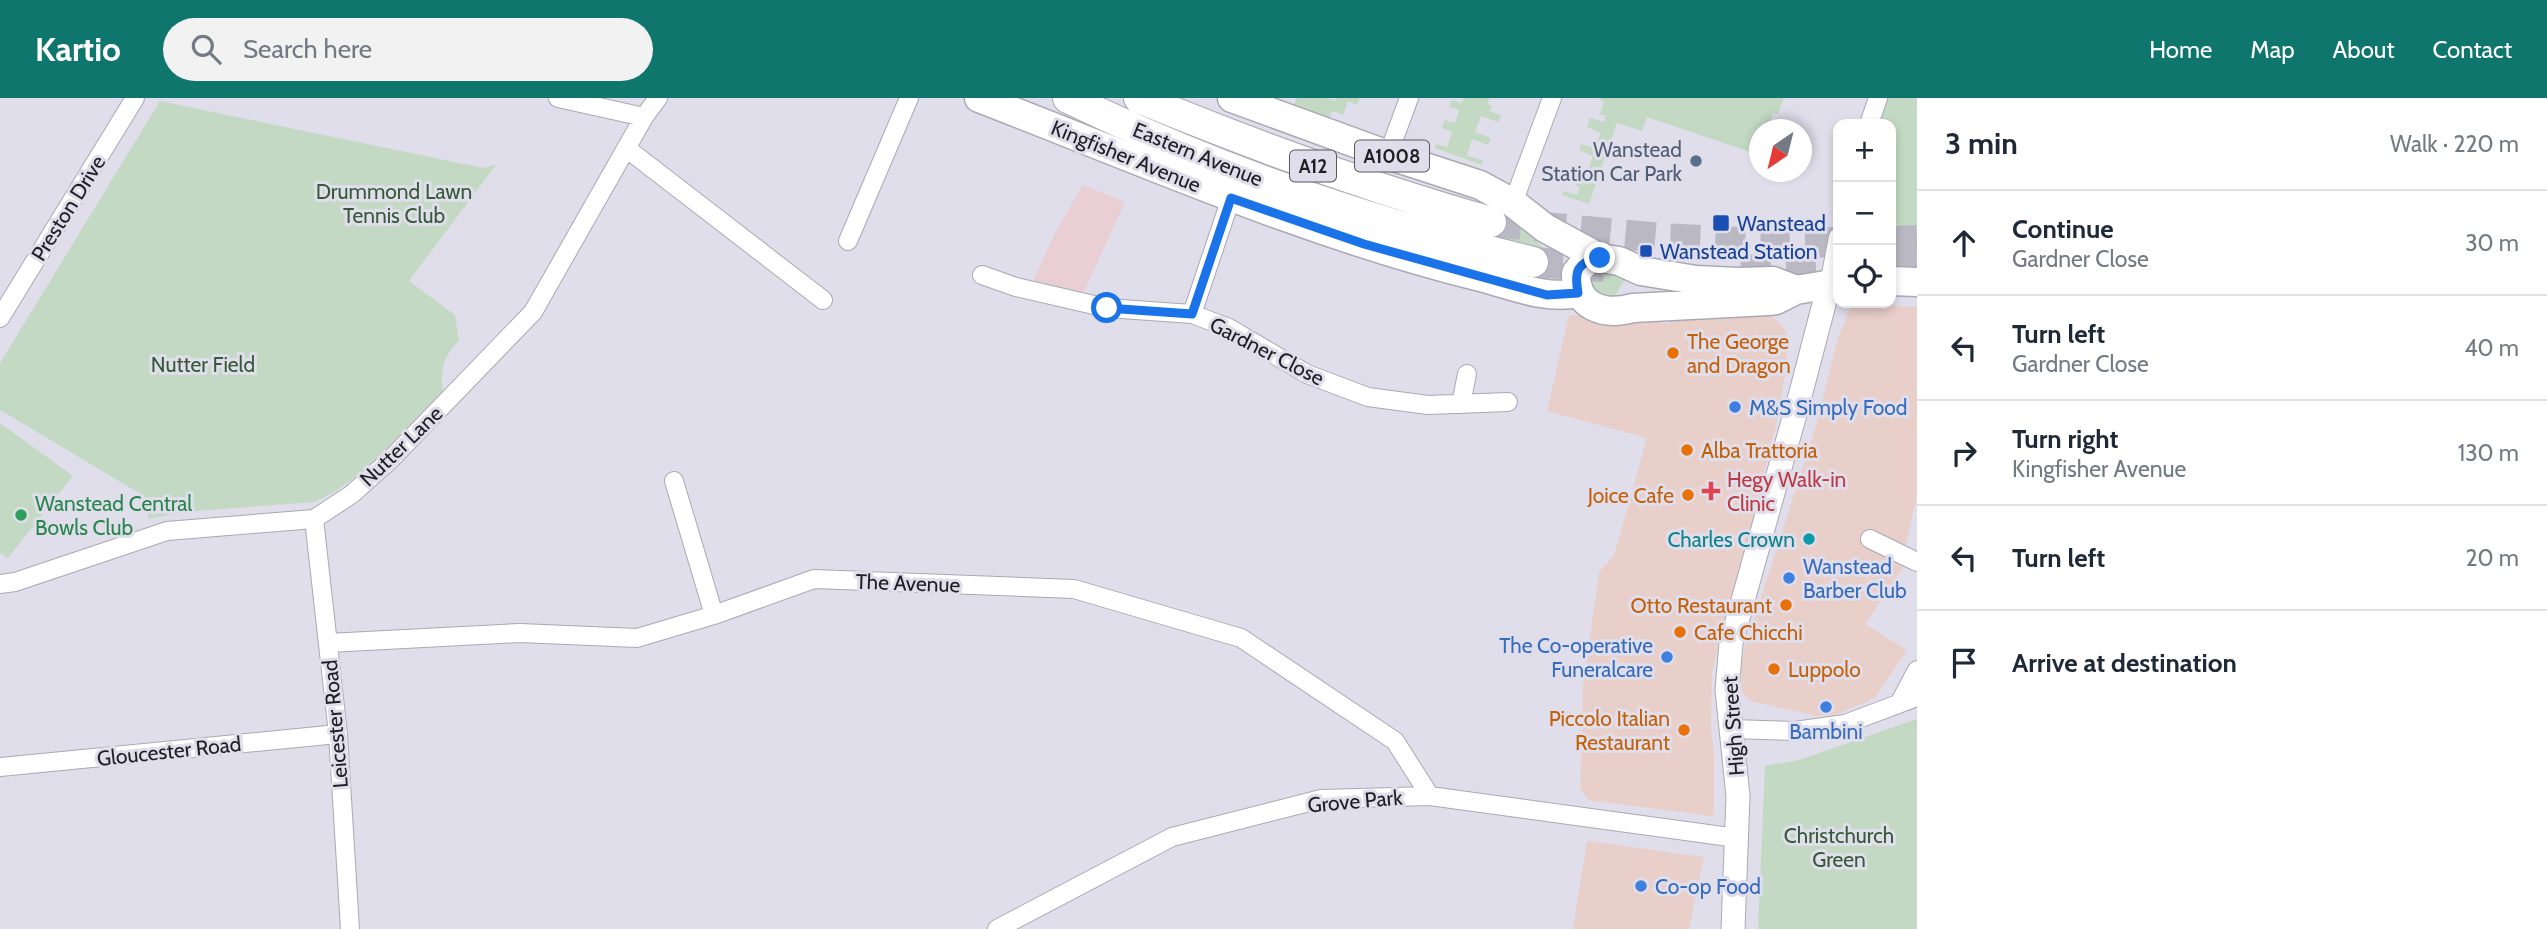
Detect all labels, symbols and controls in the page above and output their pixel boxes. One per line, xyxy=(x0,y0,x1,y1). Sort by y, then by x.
search box xyxy=(163,18,653,81)
text: Kartio xyxy=(35,29,121,69)
icon: search xyxy=(187,30,225,68)
text: Search here xyxy=(243,33,372,65)
text: Home xyxy=(2149,35,2212,64)
text: Map xyxy=(2250,35,2295,64)
text: About xyxy=(2333,35,2395,64)
text: Contact xyxy=(2433,35,2512,64)
street label: Kingfisher Avenue xyxy=(1047,115,1205,198)
street label: Eastern Avenue xyxy=(1129,117,1267,192)
north arrow xyxy=(1749,119,1812,182)
map controls xyxy=(1833,119,1896,308)
button: + xyxy=(1833,119,1896,182)
text: 3 min xyxy=(1945,125,2018,162)
text: Walk · 220 m xyxy=(2390,130,2519,158)
place label: Wanstead Station Car Park xyxy=(1541,137,1683,186)
road number: A1008 xyxy=(1355,141,1429,172)
street label: Preston Drive xyxy=(26,150,110,265)
road number: A12 xyxy=(1290,150,1336,181)
marker: Wanstead Station Car Park xyxy=(1688,153,1704,169)
park label: Drummond Lawn Tennis Club xyxy=(316,179,472,228)
button: − xyxy=(1833,182,1896,245)
place label: Wanstead xyxy=(1737,211,1826,236)
marker: Wanstead xyxy=(1711,213,1731,233)
text: Continue xyxy=(2012,213,2114,245)
icon: ahead xyxy=(1945,224,1983,262)
text: 30 m xyxy=(2465,229,2519,257)
place label: Wanstead Station xyxy=(1660,239,1817,264)
route end xyxy=(1584,242,1615,273)
marker: Wanstead Station xyxy=(1638,243,1654,259)
button: locate xyxy=(1833,245,1896,308)
text: Gardner Close xyxy=(2012,245,2149,273)
route start xyxy=(1091,292,1122,323)
street label: Gardner Close xyxy=(1206,312,1329,391)
text: Turn left xyxy=(2012,318,2105,350)
place label: The George and Dragon xyxy=(1687,329,1791,378)
icon: left xyxy=(1945,329,1983,367)
text: 40 m xyxy=(2464,334,2519,362)
marker: The George and Dragon xyxy=(1665,345,1681,361)
text: Gardner Close xyxy=(2012,350,2149,378)
park label: Nutter Field xyxy=(151,352,255,377)
place label: M&S Simply Food xyxy=(1749,395,1908,420)
marker: M&S Simply Food xyxy=(1727,399,1743,415)
street label: Nutter Lane xyxy=(355,400,448,491)
text: Turn right xyxy=(2012,423,2118,455)
icon: right xyxy=(1945,434,1983,472)
place label: Alba Trattoria xyxy=(1701,438,1818,463)
text: 130 m xyxy=(2458,439,2519,467)
marker: Alba Trattoria xyxy=(1679,442,1695,458)
text: Kingfisher Avenue xyxy=(2012,455,2186,483)
place label: Hegy Walk-in Clinic xyxy=(1727,467,1846,516)
marker: Hegy Walk-in Clinic xyxy=(1701,481,1721,501)
place label: Joice Cafe xyxy=(1587,483,1674,508)
marker: Joice Cafe xyxy=(1680,487,1696,503)
place label: Wanstead Central Bowls Club xyxy=(35,491,192,540)
marker: Wanstead Central Bowls Club xyxy=(13,507,29,523)
place label: Charles Crown xyxy=(1667,527,1795,552)
marker: Charles Crown xyxy=(1801,531,1817,547)
icon: left xyxy=(1945,539,1983,577)
text: Turn left xyxy=(2012,542,2105,574)
text: 20 m xyxy=(2466,544,2519,572)
place label: Wanstead Barber Club xyxy=(1803,554,1907,603)
street label: The Avenue xyxy=(855,569,961,597)
marker: Wanstead Barber Club xyxy=(1781,570,1797,586)
place label: Otto Restaurant xyxy=(1630,593,1772,618)
marker: Otto Restaurant xyxy=(1778,597,1794,613)
place label: Cafe Chicchi xyxy=(1694,620,1803,645)
marker: Cafe Chicchi xyxy=(1672,624,1688,640)
place label: The Co-operative Funeralcare xyxy=(1499,633,1653,682)
icon: arrive xyxy=(1945,644,1983,682)
text: Arrive at destination xyxy=(2012,647,2237,679)
marker: The Co-operative Funeralcare xyxy=(1659,649,1675,665)
place label: Luppolo xyxy=(1788,657,1861,682)
street label: Leicester Road xyxy=(317,659,353,789)
marker: Luppolo xyxy=(1766,661,1782,677)
street label: High Street xyxy=(1717,675,1749,777)
marker: Bambini xyxy=(1818,699,1834,715)
place label: Piccolo Italian Restaurant xyxy=(1549,706,1670,755)
place label: Bambini xyxy=(1789,719,1863,744)
marker: Piccolo Italian Restaurant xyxy=(1676,722,1692,738)
street label: Gloucester Road xyxy=(96,731,242,771)
street label: Grove Park xyxy=(1307,784,1404,818)
park label: Christchurch Green xyxy=(1784,823,1894,872)
place label: Co-op Food xyxy=(1655,874,1761,899)
marker: Co-op Food xyxy=(1633,878,1649,894)

